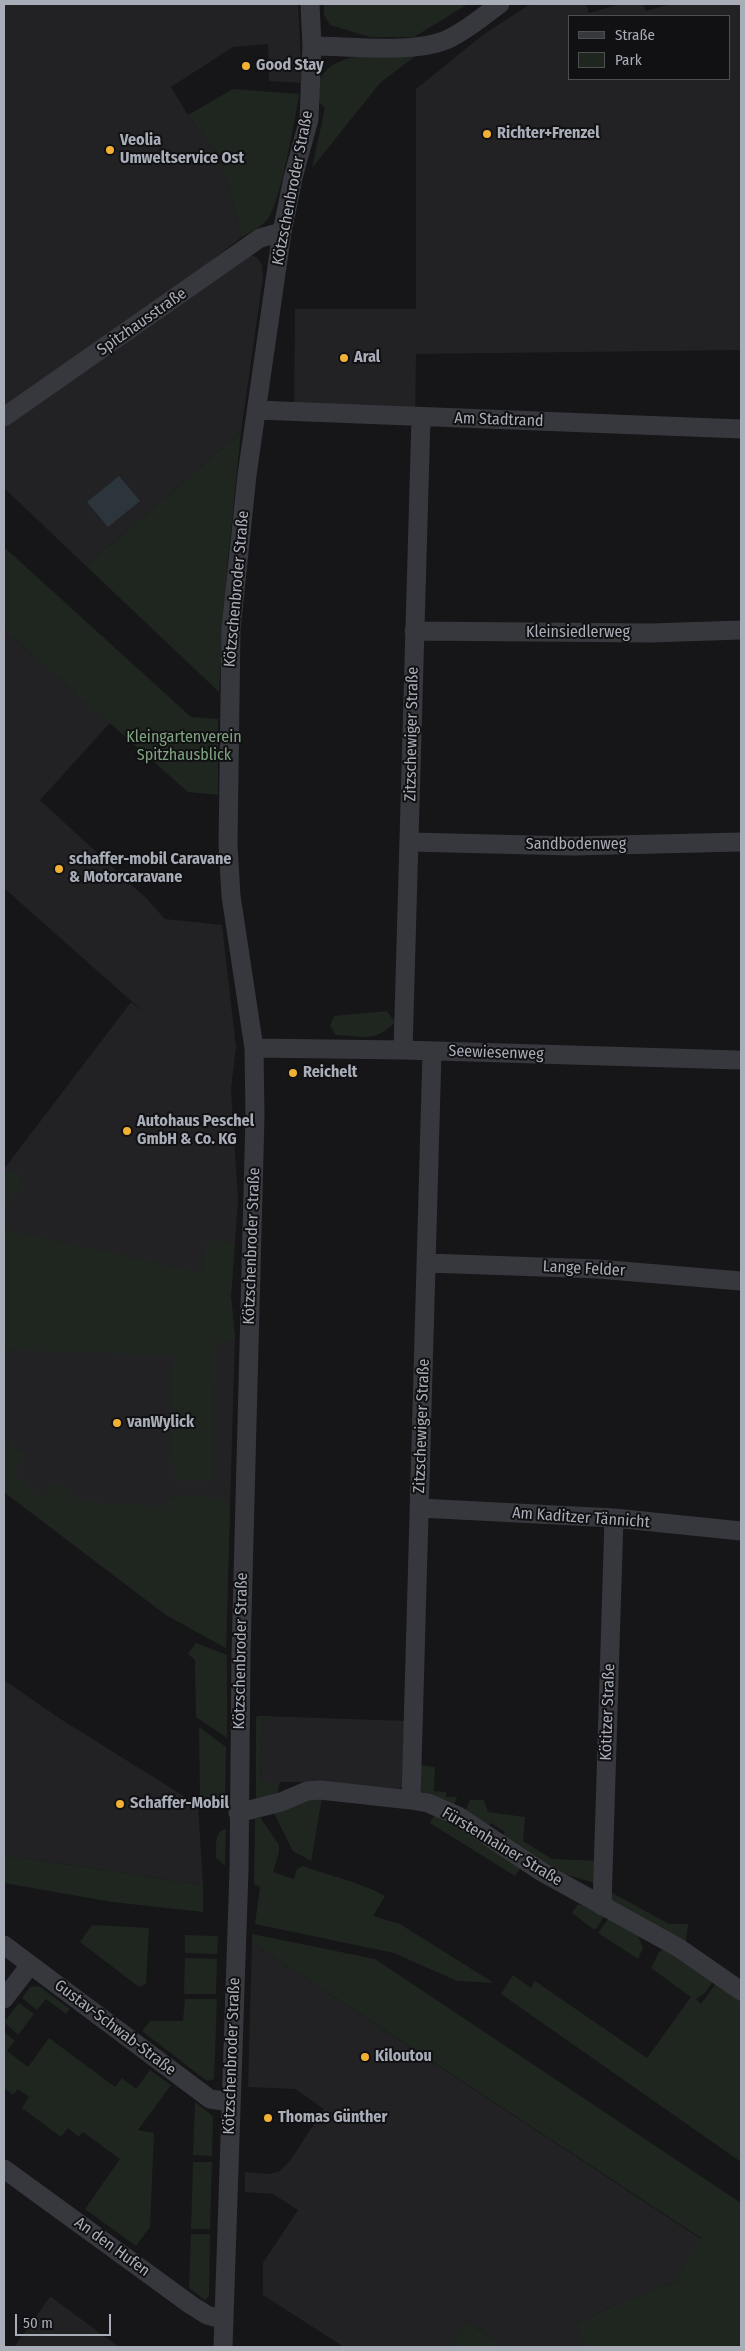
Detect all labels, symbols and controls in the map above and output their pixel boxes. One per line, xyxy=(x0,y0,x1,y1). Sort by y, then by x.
legend xyxy=(568,15,730,80)
text: Straße xyxy=(615,26,655,44)
text: Park xyxy=(615,51,642,69)
place label: Good Stay xyxy=(256,56,324,76)
marker: Good Stay xyxy=(240,60,252,72)
street label: Kötzschenbroder Straße xyxy=(269,109,317,267)
place label: Richter+Frenzel xyxy=(497,124,600,144)
marker: Richter+Frenzel xyxy=(481,128,493,140)
place label: Veolia Umweltservice Ost xyxy=(120,131,244,169)
marker: Veolia Umweltservice Ost xyxy=(104,144,116,156)
street label: Spitzhausstraße xyxy=(94,284,190,360)
place label: Aral xyxy=(354,348,380,368)
marker: Aral xyxy=(338,352,350,364)
street label: Am Stadtrand xyxy=(454,409,544,431)
street label: Kötzschenbroder Straße xyxy=(221,510,253,668)
street label: Kleinsiedlerweg xyxy=(526,623,630,643)
street label: Zitzschewiger Straße xyxy=(401,667,423,801)
park label: Kleingartenverein Spitzhausblick xyxy=(126,728,242,766)
street label: Sandbodenweg xyxy=(526,835,626,855)
place label: schaffer-mobil Caravane & Motorcaravane xyxy=(69,850,231,888)
marker: schaffer-mobil Caravane & Motorcaravane xyxy=(53,863,65,875)
street label: Seewiesenweg xyxy=(448,1042,544,1064)
place label: Reichelt xyxy=(303,1063,357,1083)
marker: Reichelt xyxy=(287,1067,299,1079)
place label: Autohaus Peschel GmbH & Co. KG xyxy=(137,1112,254,1150)
marker: Autohaus Peschel GmbH & Co. KG xyxy=(121,1125,133,1137)
street label: Kötzschenbroder Straße xyxy=(240,1167,264,1325)
street label: Lange Felder xyxy=(542,1257,626,1281)
street label: Zitzschewiger Straße xyxy=(410,1358,434,1494)
place label: vanWylick xyxy=(127,1413,194,1433)
marker: vanWylick xyxy=(111,1417,123,1429)
street label: Am Kaditzer Tännicht xyxy=(512,1504,650,1532)
street label: Kötzschenbroder Straße xyxy=(230,1572,252,1730)
street label: Kötitzer Straße xyxy=(597,1663,619,1761)
place label: Schaffer-Mobil xyxy=(130,1794,229,1814)
marker: Schaffer-Mobil xyxy=(114,1798,126,1810)
street label: Fürstenhainer Straße xyxy=(438,1804,566,1890)
street label: Gustav-Schwab-Straße xyxy=(51,1976,179,2080)
street label: Kötzschenbroder Straße xyxy=(220,1977,244,2135)
place label: Kiloutou xyxy=(375,2047,432,2067)
marker: Kiloutou xyxy=(359,2051,371,2063)
place label: Thomas Günther xyxy=(278,2108,387,2128)
marker: Thomas Günther xyxy=(262,2112,274,2124)
street label: An den Hufen xyxy=(71,2213,153,2281)
scale bar xyxy=(18,2304,114,2336)
text: 50 m xyxy=(23,2314,53,2332)

